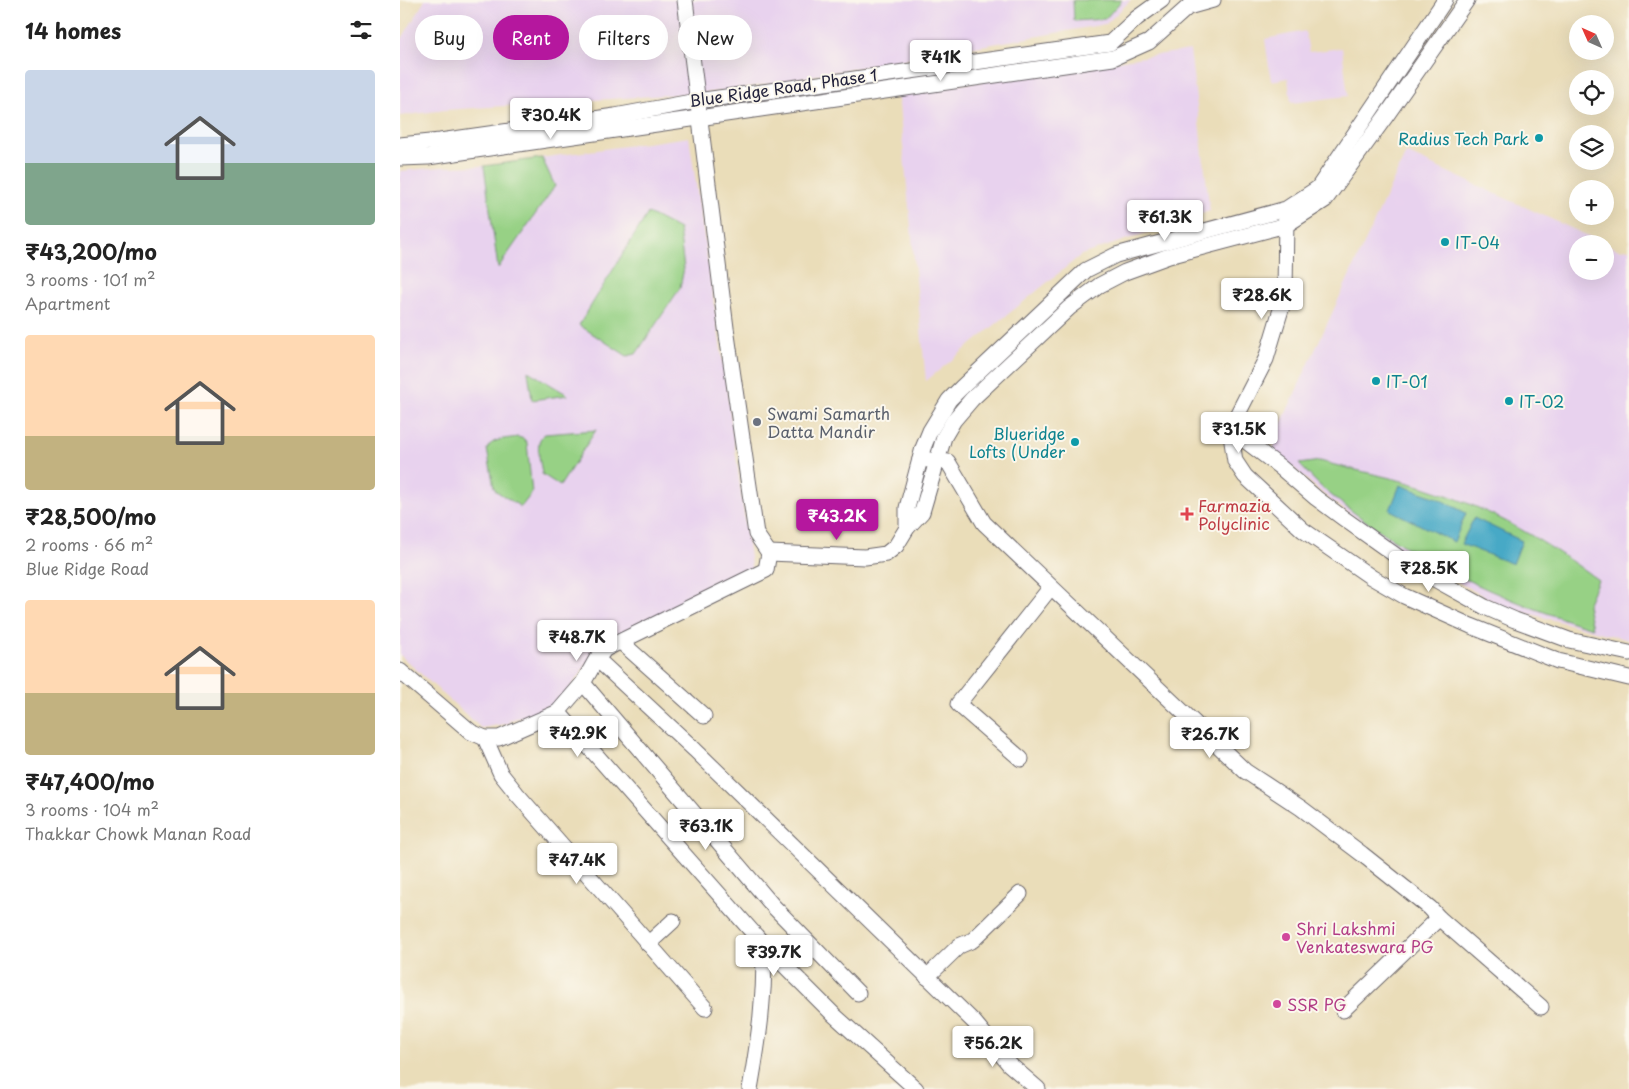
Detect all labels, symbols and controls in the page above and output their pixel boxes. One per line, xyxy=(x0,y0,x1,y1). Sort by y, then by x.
text: 14 homes xyxy=(25,14,121,46)
chip: Buy xyxy=(415,15,483,60)
chip: Rent xyxy=(493,15,569,60)
chip: Filters xyxy=(579,15,668,60)
chip: New xyxy=(678,15,752,60)
north arrow xyxy=(1569,15,1614,60)
map controls xyxy=(1569,15,1614,280)
icon: filters xyxy=(347,16,375,44)
pin: ₹41K xyxy=(911,39,971,82)
text: ₹41K xyxy=(921,44,961,68)
street label: Blue Ridge Road, Phase 1 xyxy=(687,62,879,112)
button: locate xyxy=(1569,70,1614,115)
pin: ₹30.4K xyxy=(510,98,592,140)
text: ₹30.4K xyxy=(521,102,581,126)
icon: home xyxy=(155,103,245,193)
button: layers xyxy=(1569,125,1614,170)
place label: Radius Tech Park xyxy=(1398,126,1529,150)
marker: Radius Tech Park xyxy=(1533,132,1545,144)
button: + xyxy=(1569,180,1614,225)
pin: ₹61.3K xyxy=(1124,200,1206,242)
text: ₹61.3K xyxy=(1138,204,1192,228)
place label: IT-04 xyxy=(1455,230,1500,254)
text: ₹43,200/mo xyxy=(25,235,157,267)
button: − xyxy=(1569,235,1614,280)
marker: IT-04 xyxy=(1439,236,1451,248)
text: 3 rooms · 101 m² xyxy=(25,267,156,291)
pin: ₹28.6K xyxy=(1221,278,1303,320)
text: ₹28.6K xyxy=(1232,282,1292,306)
text: Apartment xyxy=(25,291,110,315)
icon: home xyxy=(155,368,245,458)
place label: IT-01 xyxy=(1386,369,1428,393)
marker: IT-01 xyxy=(1370,375,1382,387)
place label: IT-02 xyxy=(1519,389,1564,413)
marker: IT-02 xyxy=(1503,395,1515,407)
place label: Swami Samarth Datta Mandir xyxy=(767,401,890,443)
pin: ₹31.5K xyxy=(1198,412,1280,454)
marker: Swami Samarth Datta Mandir xyxy=(751,416,763,428)
text: ₹31.5K xyxy=(1212,416,1266,440)
place label: Blueridge Lofts (Under xyxy=(969,421,1066,463)
marker: Blueridge Lofts (Under xyxy=(1069,436,1081,448)
place label: Farmazia Polyclinic xyxy=(1198,493,1271,535)
pin: ₹43.2K xyxy=(796,498,878,541)
text: ₹28,500/mo xyxy=(25,500,156,532)
text: ₹43.2K xyxy=(807,503,867,527)
marker: Farmazia Polyclinic xyxy=(1180,507,1194,521)
text: 2 rooms · 66 m² xyxy=(25,532,153,556)
pin: ₹28.5K xyxy=(1388,550,1470,593)
text: ₹28.5K xyxy=(1400,555,1458,579)
text: Blue Ridge Road xyxy=(25,556,149,580)
pin: ₹48.7K xyxy=(536,620,618,662)
text: ₹48.7K xyxy=(548,624,606,648)
icon: home xyxy=(155,633,245,723)
pin: ₹42.9K xyxy=(537,716,619,758)
pin: ₹26.7K xyxy=(1169,716,1251,759)
text: ₹42.9K xyxy=(549,720,607,744)
text: ₹26.7K xyxy=(1181,721,1239,745)
text: ₹47,400/mo xyxy=(25,765,154,797)
text: 3 rooms · 104 m² xyxy=(25,797,159,821)
pin: ₹63.1K xyxy=(665,808,747,851)
text: ₹63.1K xyxy=(679,813,733,837)
text: Thakkar Chowk Manan Road xyxy=(25,821,251,845)
pin: ₹47.4K xyxy=(536,842,618,885)
text: ₹47.4K xyxy=(548,847,606,871)
place label: Shri Lakshmi Venkateswara PG xyxy=(1296,916,1434,958)
marker: Shri Lakshmi Venkateswara PG xyxy=(1280,931,1292,943)
pin: ₹39.7K xyxy=(733,934,815,977)
text: ₹39.7K xyxy=(746,939,802,963)
place label: SSR PG xyxy=(1287,992,1346,1016)
marker: SSR PG xyxy=(1271,998,1283,1010)
pin: ₹56.2K xyxy=(952,1026,1034,1068)
text: ₹56.2K xyxy=(963,1030,1023,1054)

